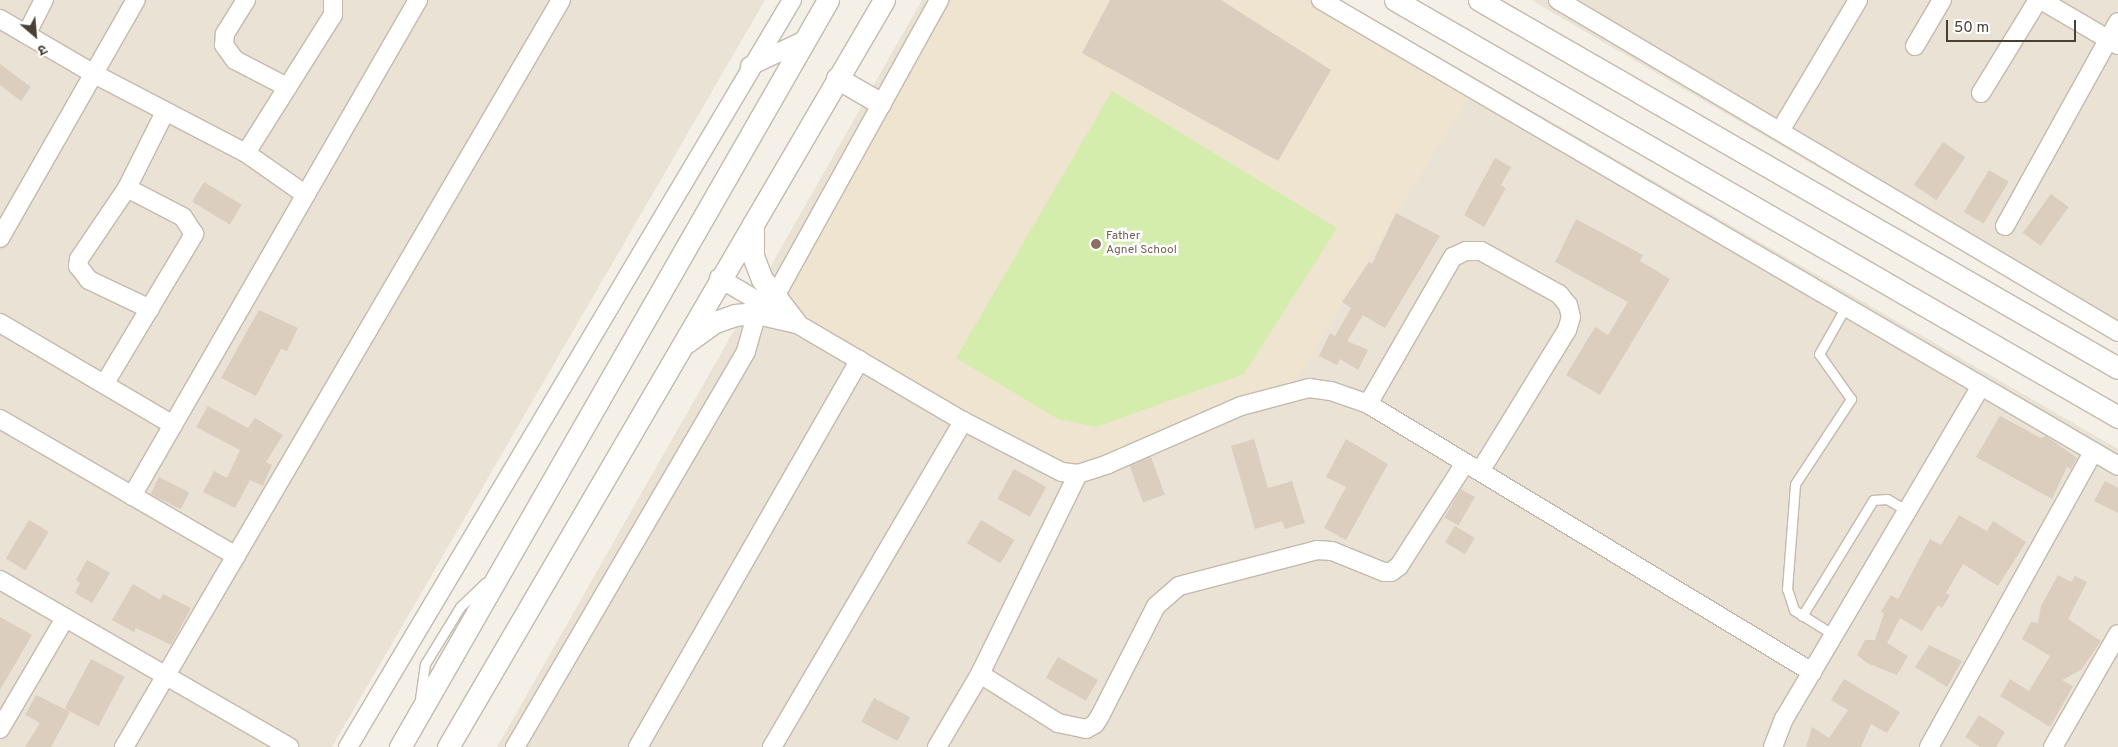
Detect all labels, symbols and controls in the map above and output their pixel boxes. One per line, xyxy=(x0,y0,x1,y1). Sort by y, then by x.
north arrow xyxy=(10,10,60,60)
scale bar xyxy=(1948,10,2078,42)
text: 50 m xyxy=(1954,19,1989,38)
text: उ xyxy=(35,39,50,58)
place label: Father Agnel School xyxy=(1106,230,1177,258)
marker: Father Agnel School xyxy=(1090,238,1102,250)

